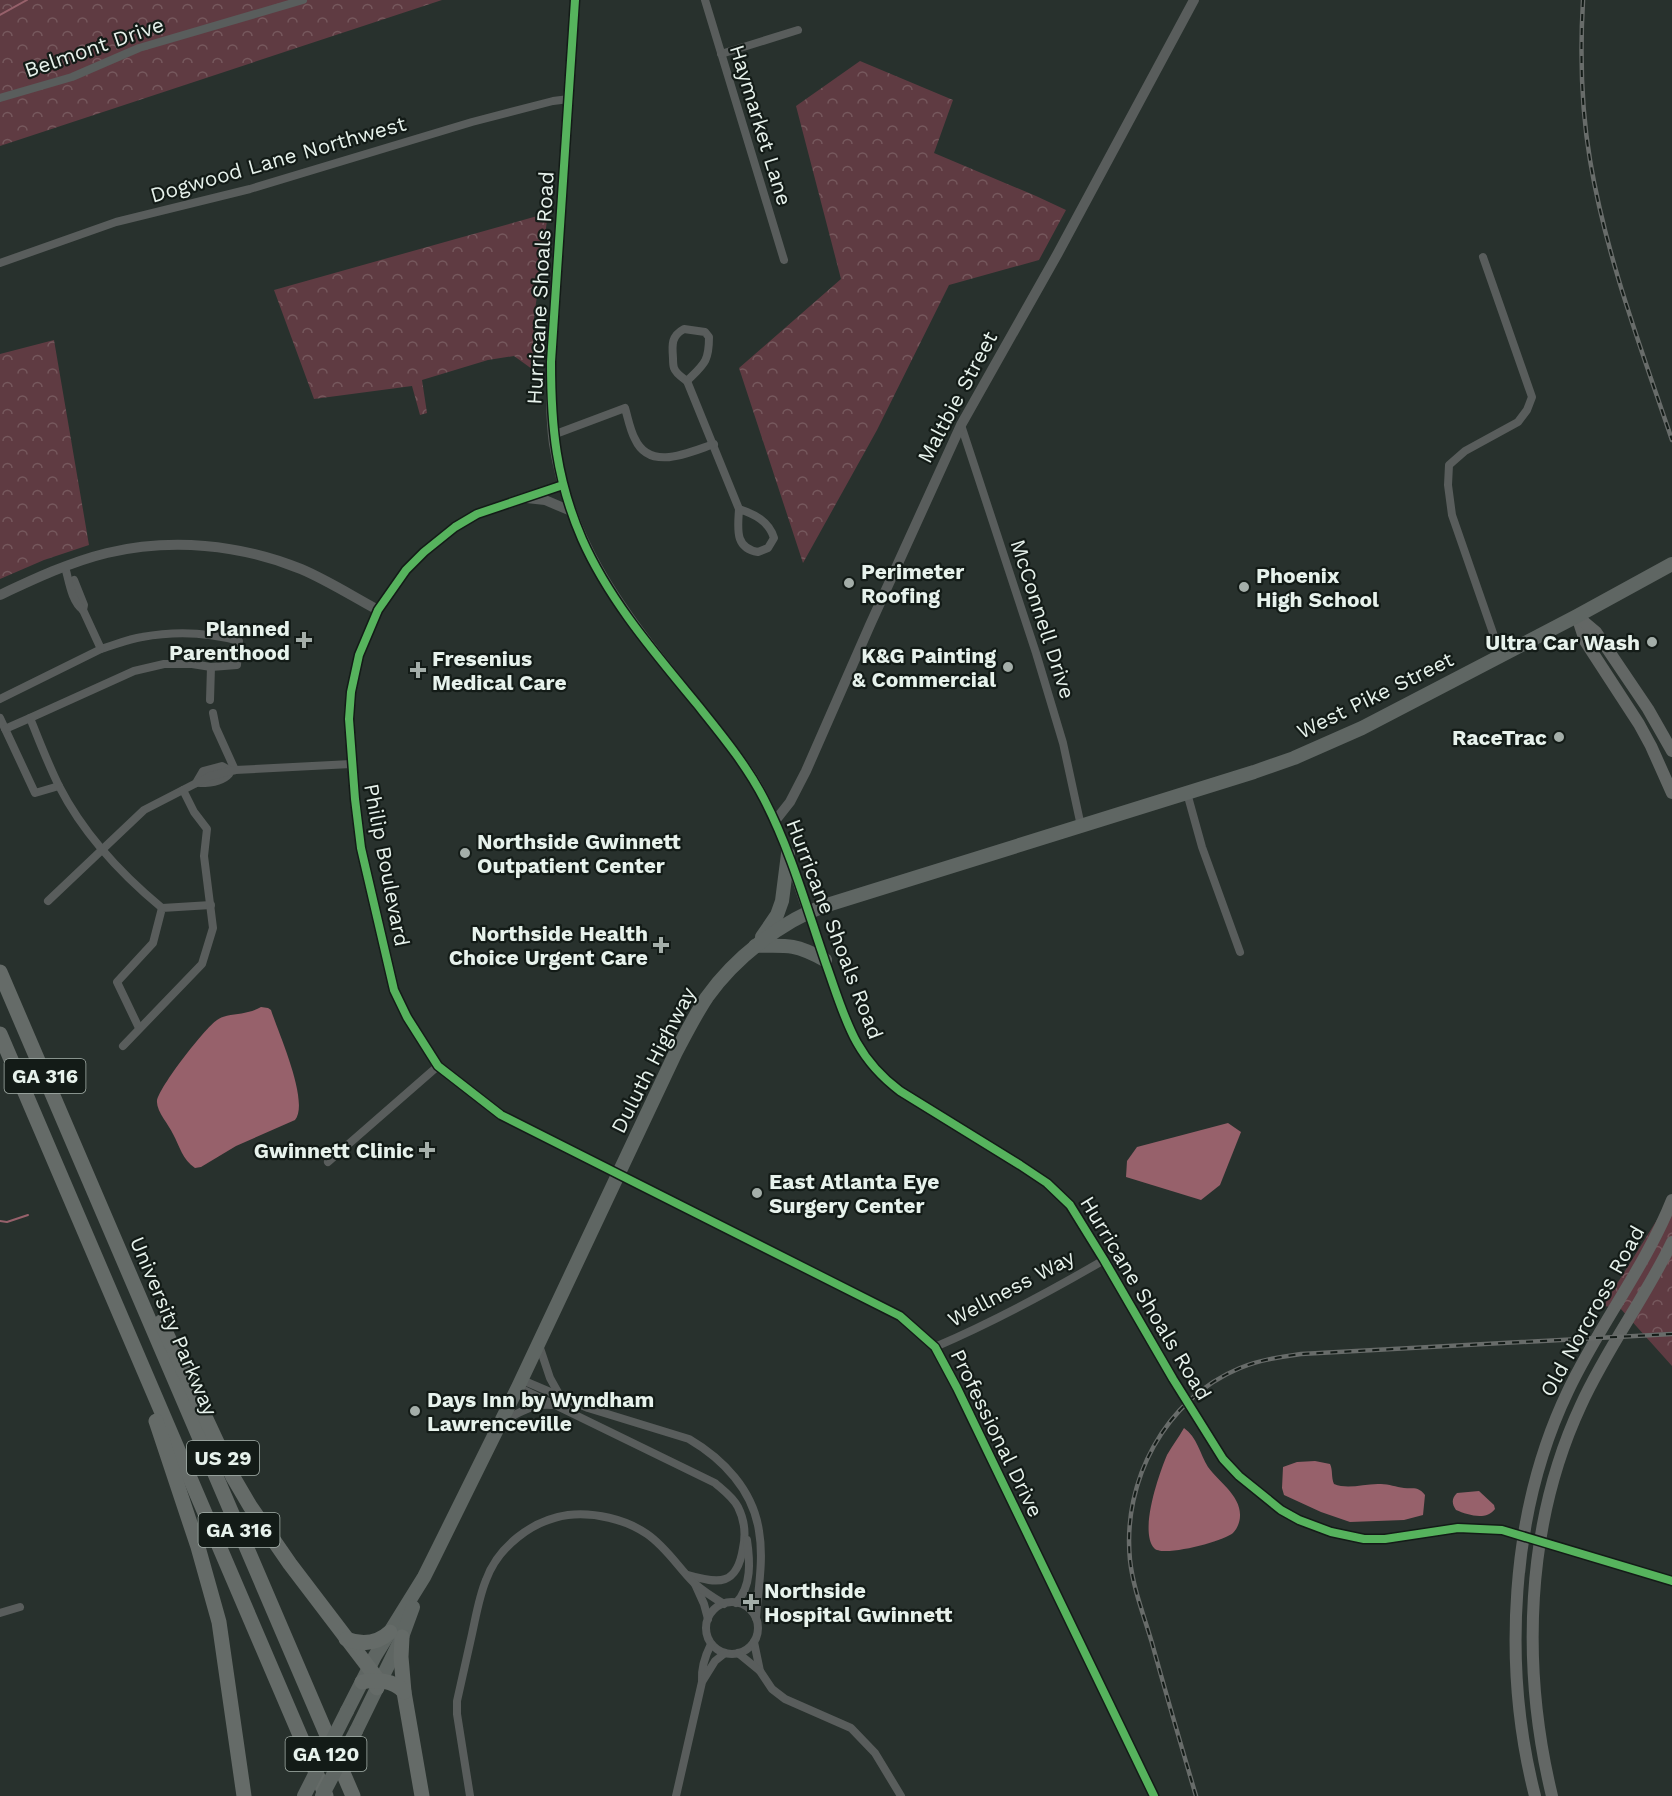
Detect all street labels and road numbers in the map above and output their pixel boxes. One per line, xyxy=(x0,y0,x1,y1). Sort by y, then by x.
street label: Belmont Drive xyxy=(21,11,167,83)
street label: Haymarket Lane xyxy=(725,42,797,208)
street label: Dogwood Lane Northwest xyxy=(147,110,409,208)
street label: Hurricane Shoals Road xyxy=(521,171,559,405)
street label: Maltbie Street xyxy=(912,327,1002,467)
street label: McConnell Drive xyxy=(1005,536,1081,702)
street label: West Pike Street xyxy=(1293,646,1458,744)
street label: Philip Boulevard xyxy=(359,782,415,948)
street label: Hurricane Shoals Road xyxy=(781,815,889,1043)
street label: Duluth Highway xyxy=(605,983,701,1137)
road number: GA 316 xyxy=(4,1059,86,1093)
street label: Hurricane Shoals Road xyxy=(1075,1191,1217,1405)
street label: Old Norcross Road xyxy=(1535,1221,1649,1401)
street label: University Parkway xyxy=(125,1233,223,1419)
street label: Wellness Way xyxy=(943,1244,1079,1332)
street label: Professional Drive xyxy=(945,1345,1049,1521)
road number: US 29 xyxy=(187,1441,259,1475)
road number: GA 316 xyxy=(198,1513,280,1547)
road number: GA 120 xyxy=(286,1737,366,1771)

